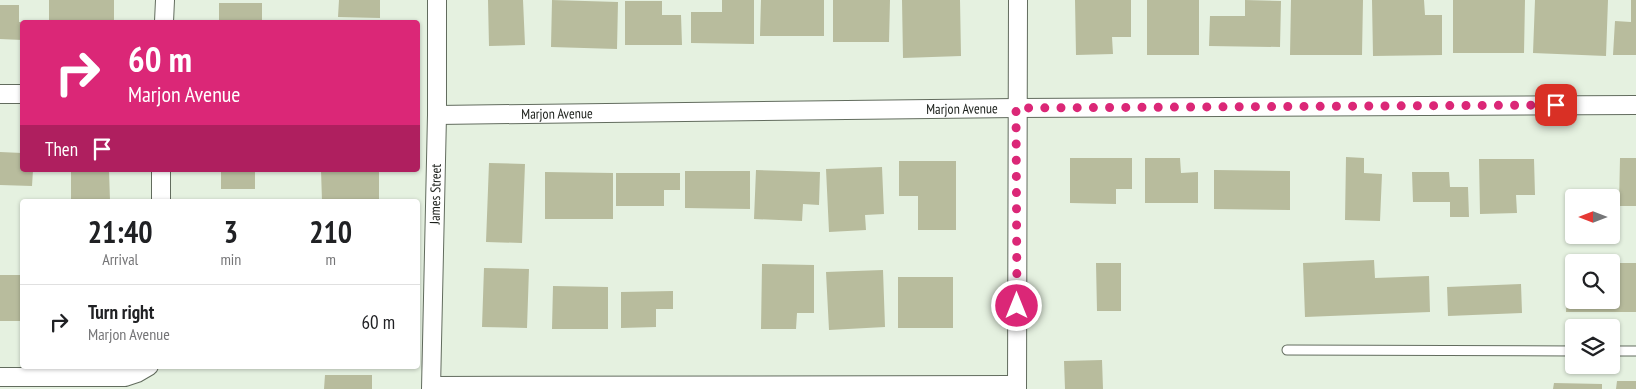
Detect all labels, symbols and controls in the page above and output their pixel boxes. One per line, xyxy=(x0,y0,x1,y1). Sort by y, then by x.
text: 60 m xyxy=(128,36,192,82)
icon: right xyxy=(45,40,110,105)
text: Marjon Avenue xyxy=(128,80,240,108)
pin xyxy=(1535,84,1577,126)
icon: arrive xyxy=(1542,91,1570,119)
street label: Marjon Avenue xyxy=(926,99,998,118)
street label: Marjon Avenue xyxy=(521,104,593,123)
icon: arrive xyxy=(88,135,116,163)
text: Then xyxy=(45,137,78,161)
street label: James Street xyxy=(426,163,445,226)
north arrow xyxy=(1565,189,1620,244)
map controls xyxy=(1565,189,1620,374)
text: 21:40 xyxy=(88,212,153,251)
text: 3 xyxy=(224,212,238,251)
text: 210 xyxy=(309,212,352,251)
text: Arrival xyxy=(102,249,138,269)
text: min xyxy=(220,249,241,269)
text: m xyxy=(325,249,336,269)
button: search xyxy=(1565,254,1620,309)
position arrow xyxy=(990,279,1042,331)
text: Turn right xyxy=(88,300,154,324)
icon: right xyxy=(45,308,73,336)
text: 60 m xyxy=(362,310,395,334)
button: layers xyxy=(1565,319,1620,374)
text: Marjon Avenue xyxy=(88,324,170,344)

